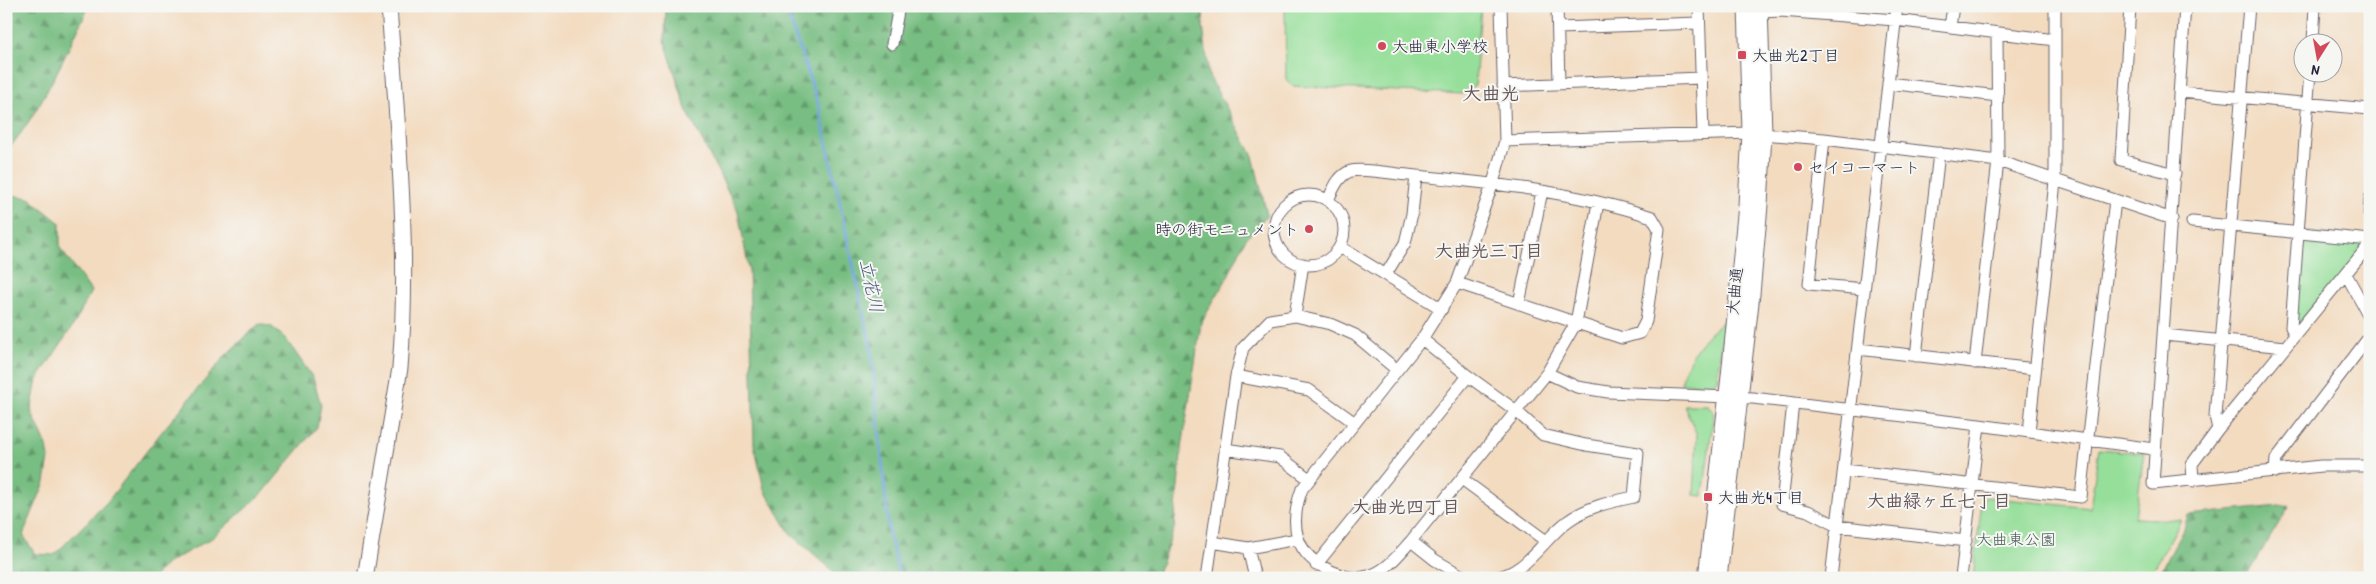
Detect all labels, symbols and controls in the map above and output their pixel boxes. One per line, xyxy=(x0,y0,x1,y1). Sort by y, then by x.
north arrow xyxy=(2294,32,2344,82)
place label: 大曲東小学校 xyxy=(1392,35,1488,57)
marker: 大曲東小学校 xyxy=(1376,40,1388,52)
place label: 大曲光2丁目 xyxy=(1752,44,1840,66)
marker: 大曲光2丁目 xyxy=(1736,49,1748,61)
text: N xyxy=(2309,61,2321,81)
district label: 大曲光 xyxy=(1462,80,1520,106)
place label: セイコーマート xyxy=(1808,156,1920,178)
marker: セイコーマート xyxy=(1792,161,1804,173)
place label: 時の街モニュメント xyxy=(1155,218,1299,240)
marker: 時の街モニュメント xyxy=(1303,223,1315,235)
district label: 大曲光三丁目 xyxy=(1435,238,1543,263)
water label: 立花川 xyxy=(854,257,890,315)
street label: 大曲通 xyxy=(1721,266,1747,316)
place label: 大曲光4丁目 xyxy=(1718,486,1804,508)
district label: 大曲緑ヶ丘七丁目 xyxy=(1867,488,2011,513)
marker: 大曲光4丁目 xyxy=(1702,491,1714,503)
district label: 大曲光四丁目 xyxy=(1352,494,1460,519)
park label: 大曲東公園 xyxy=(1976,528,2056,550)

